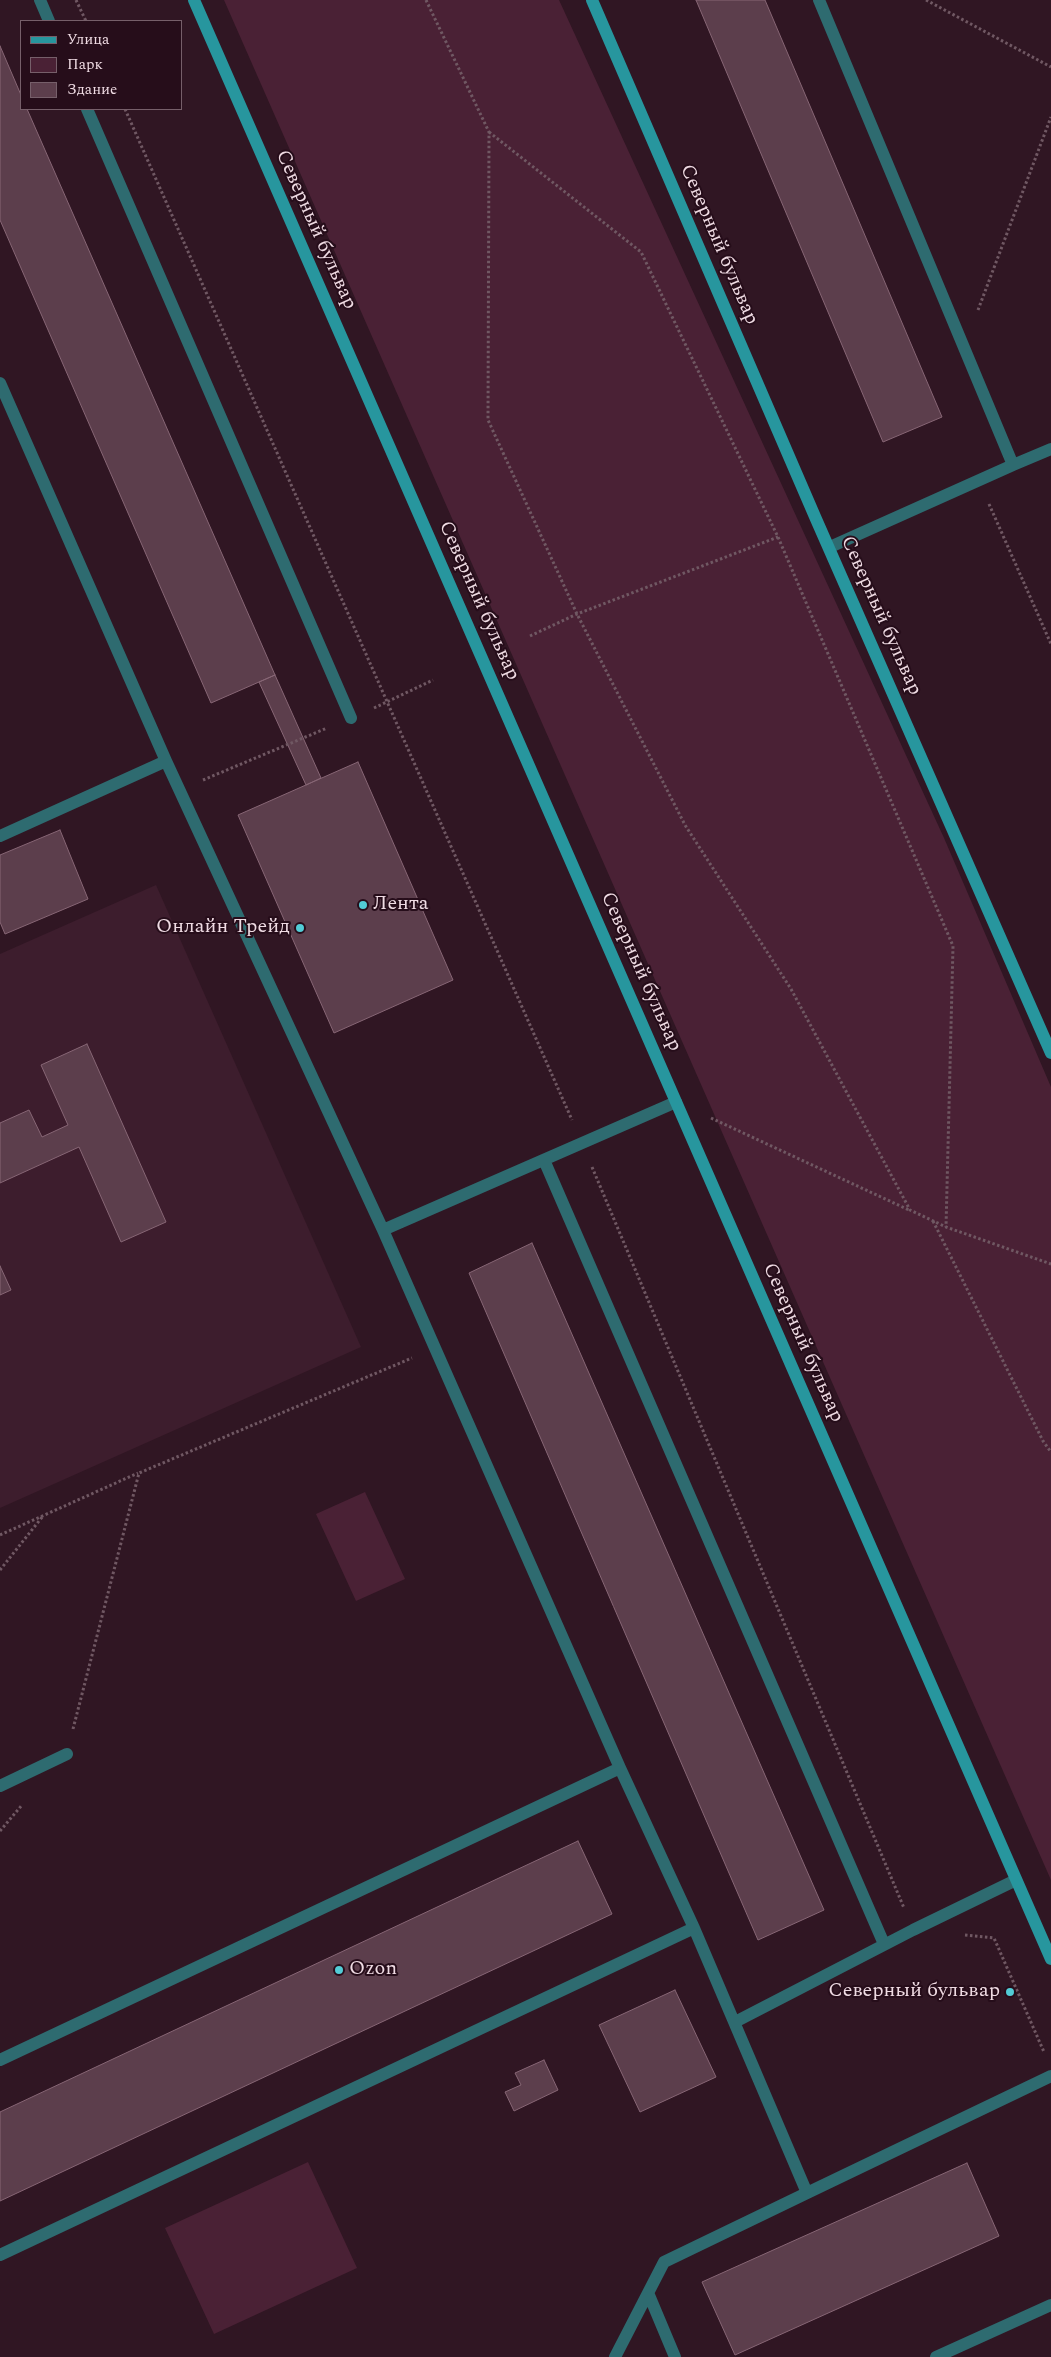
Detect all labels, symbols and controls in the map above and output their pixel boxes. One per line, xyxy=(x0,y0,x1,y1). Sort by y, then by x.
legend xyxy=(20,20,182,110)
text: Улица xyxy=(67,28,109,51)
text: Парк xyxy=(67,53,103,76)
text: Здание xyxy=(67,78,117,101)
street label: Северный бульвар xyxy=(269,147,361,313)
street label: Северный бульвар xyxy=(673,161,763,329)
street label: Северный бульвар xyxy=(432,518,524,684)
street label: Северный бульвар xyxy=(834,533,926,699)
street label: Северный бульвар xyxy=(594,889,686,1055)
place label: Лента xyxy=(373,893,429,917)
marker: Лента xyxy=(357,899,369,911)
place label: Онлайн Трейд xyxy=(156,916,290,940)
marker: Онлайн Трейд xyxy=(294,922,306,934)
street label: Северный бульвар xyxy=(756,1260,848,1426)
place label: Ozon xyxy=(349,1958,397,1982)
marker: Ozon xyxy=(333,1964,345,1976)
place label: Северный бульвар xyxy=(828,1980,1000,2004)
marker: Северный бульвар xyxy=(1004,1986,1016,1998)

